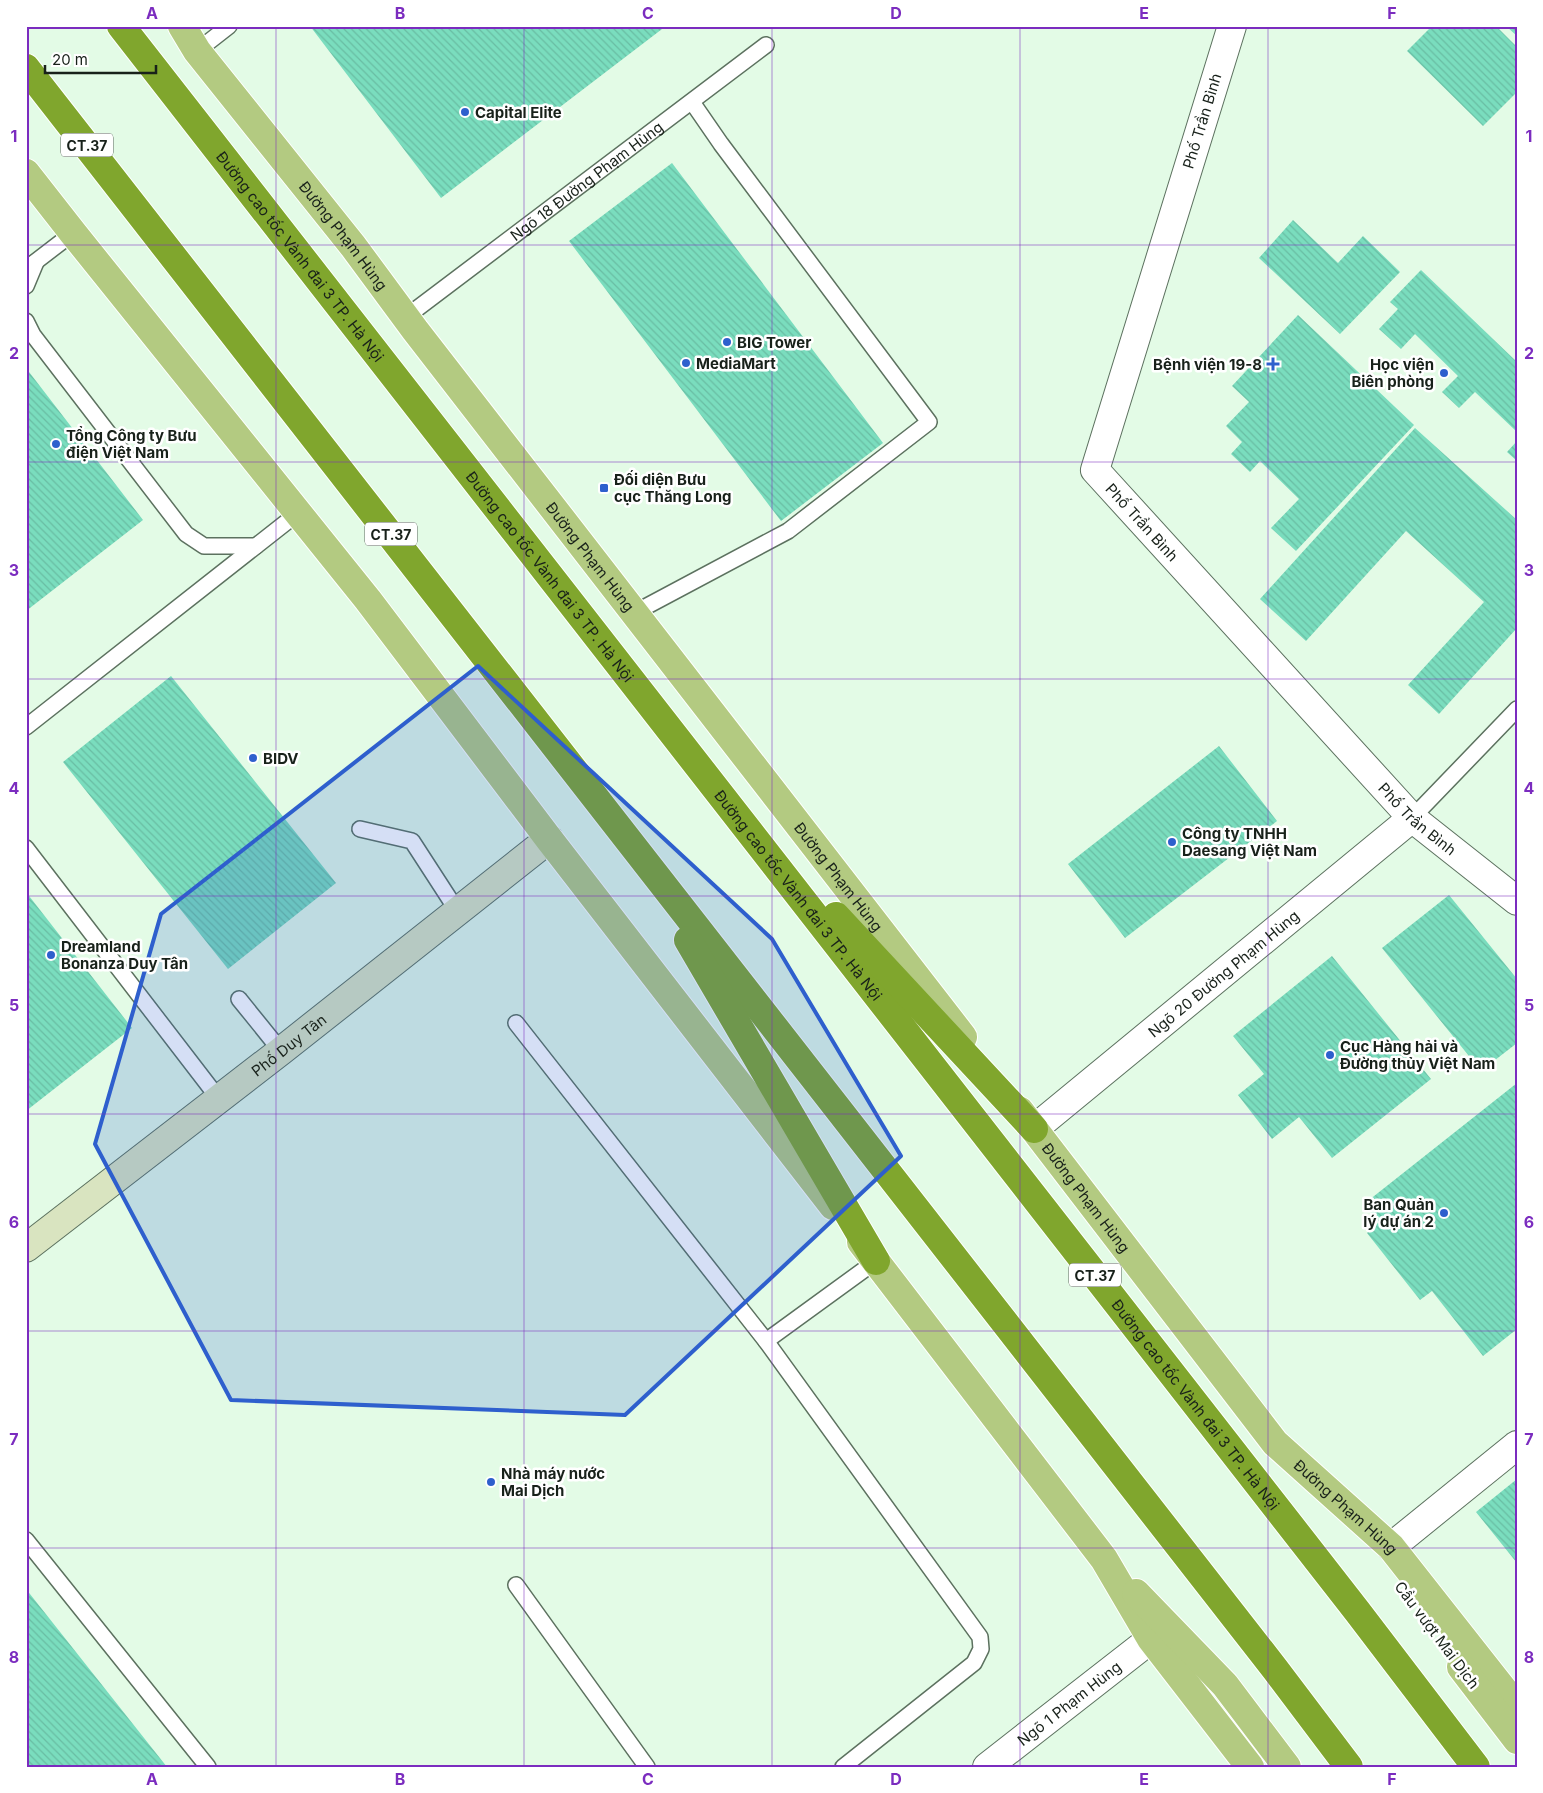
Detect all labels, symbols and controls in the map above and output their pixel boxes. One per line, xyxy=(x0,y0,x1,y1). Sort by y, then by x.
text: A xyxy=(146,3,158,23)
text: B xyxy=(395,3,405,23)
text: C xyxy=(642,3,654,23)
text: D xyxy=(890,3,902,23)
text: E xyxy=(1139,3,1149,23)
text: F xyxy=(1387,3,1397,23)
scale bar xyxy=(45,42,156,74)
text: 20 m xyxy=(52,50,88,69)
street label: Phố Trần Bình xyxy=(1178,71,1226,171)
place label: Capital Elite xyxy=(475,103,562,122)
marker: Capital Elite xyxy=(459,106,471,118)
street label: Ngõ 18 Đường Phạm Hùng xyxy=(506,117,666,245)
text: 1 xyxy=(11,126,17,146)
text: 1 xyxy=(1526,126,1532,146)
road number: CT.37 xyxy=(61,134,113,156)
street label: Đường cao tốc Vành đai 3 TP. Hà Nội xyxy=(213,147,389,365)
street label: Đường Phạm Hùng xyxy=(295,177,392,294)
place label: BIG Tower xyxy=(737,333,811,352)
marker: BIG Tower xyxy=(721,336,733,348)
text: 2 xyxy=(9,343,19,363)
text: 2 xyxy=(1524,343,1534,363)
place label: MediaMart xyxy=(696,354,776,373)
place label: Bệnh viện 19-8 xyxy=(1153,355,1262,374)
place label: Học viện Biên phòng xyxy=(1351,355,1434,391)
marker: MediaMart xyxy=(680,357,692,369)
marker: Bệnh viện 19-8 xyxy=(1266,357,1280,371)
marker: Học viện Biên phòng xyxy=(1438,367,1450,379)
place label: Tổng Công ty Bưu điện Việt Nam xyxy=(66,426,197,462)
marker: Tổng Công ty Bưu điện Việt Nam xyxy=(50,438,62,450)
street label: Đường cao tốc Vành đai 3 TP. Hà Nội xyxy=(462,467,638,686)
place label: Đối diện Bưu cục Thăng Long xyxy=(614,470,731,506)
street label: Phố Trần Bình xyxy=(1102,479,1183,565)
marker: Đối diện Bưu cục Thăng Long xyxy=(598,482,610,494)
street label: Đường Phạm Hùng xyxy=(542,498,639,615)
road number: CT.37 xyxy=(365,522,417,546)
text: 3 xyxy=(9,560,19,580)
text: 3 xyxy=(1524,560,1534,580)
place label: BIDV xyxy=(263,749,299,768)
marker: BIDV xyxy=(247,752,259,764)
text: 4 xyxy=(9,778,20,798)
street label: Phố Trần Bình xyxy=(1375,778,1460,859)
text: 4 xyxy=(1524,778,1535,798)
street label: Đường cao tốc Vành đai 3 TP. Hà Nội xyxy=(711,786,887,1004)
street label: Đường Phạm Hùng xyxy=(790,818,887,935)
place label: Công ty TNHH Daesang Việt Nam xyxy=(1182,824,1317,860)
marker: Công ty TNHH Daesang Việt Nam xyxy=(1166,836,1178,848)
street label: Ngõ 20 Đường Phạm Hùng xyxy=(1144,906,1303,1041)
place label: Dreamland Bonanza Duy Tân xyxy=(61,937,188,973)
marker: Dreamland Bonanza Duy Tân xyxy=(45,949,57,961)
text: 5 xyxy=(9,995,19,1015)
text: 5 xyxy=(1524,995,1534,1015)
street label: Phố Duy Tân xyxy=(247,1010,330,1080)
place label: Cục Hàng hải và Đường thủy Việt Nam xyxy=(1340,1037,1495,1073)
marker: Cục Hàng hải và Đường thủy Việt Nam xyxy=(1324,1049,1336,1061)
street label: Đường Phạm Hùng xyxy=(1038,1139,1135,1256)
place label: Ban Quản lý dự án 2 xyxy=(1363,1195,1434,1231)
marker: Ban Quản lý dự án 2 xyxy=(1438,1207,1450,1219)
text: 6 xyxy=(9,1212,19,1232)
text: 6 xyxy=(1524,1212,1534,1232)
road number: CT.37 xyxy=(1069,1264,1121,1286)
street label: Đường cao tốc Vành đai 3 TP. Hà Nội xyxy=(1108,1295,1284,1514)
text: 7 xyxy=(9,1429,19,1449)
text: 7 xyxy=(1524,1429,1534,1449)
street label: Đường Phạm Hùng xyxy=(1290,1455,1402,1558)
place label: Nhà máy nước Mai Dịch xyxy=(501,1464,605,1500)
marker: Nhà máy nước Mai Dịch xyxy=(485,1476,497,1488)
street label: Cầu vượt Mai Dịch xyxy=(1390,1578,1484,1692)
text: 8 xyxy=(9,1647,19,1667)
text: 8 xyxy=(1524,1647,1534,1667)
street label: Ngõ 1 Phạm Hùng xyxy=(1013,1657,1125,1749)
text: A xyxy=(146,1769,158,1789)
text: B xyxy=(395,1769,405,1789)
text: C xyxy=(642,1769,654,1789)
text: D xyxy=(890,1769,902,1789)
text: E xyxy=(1139,1769,1149,1789)
text: F xyxy=(1387,1769,1397,1789)

